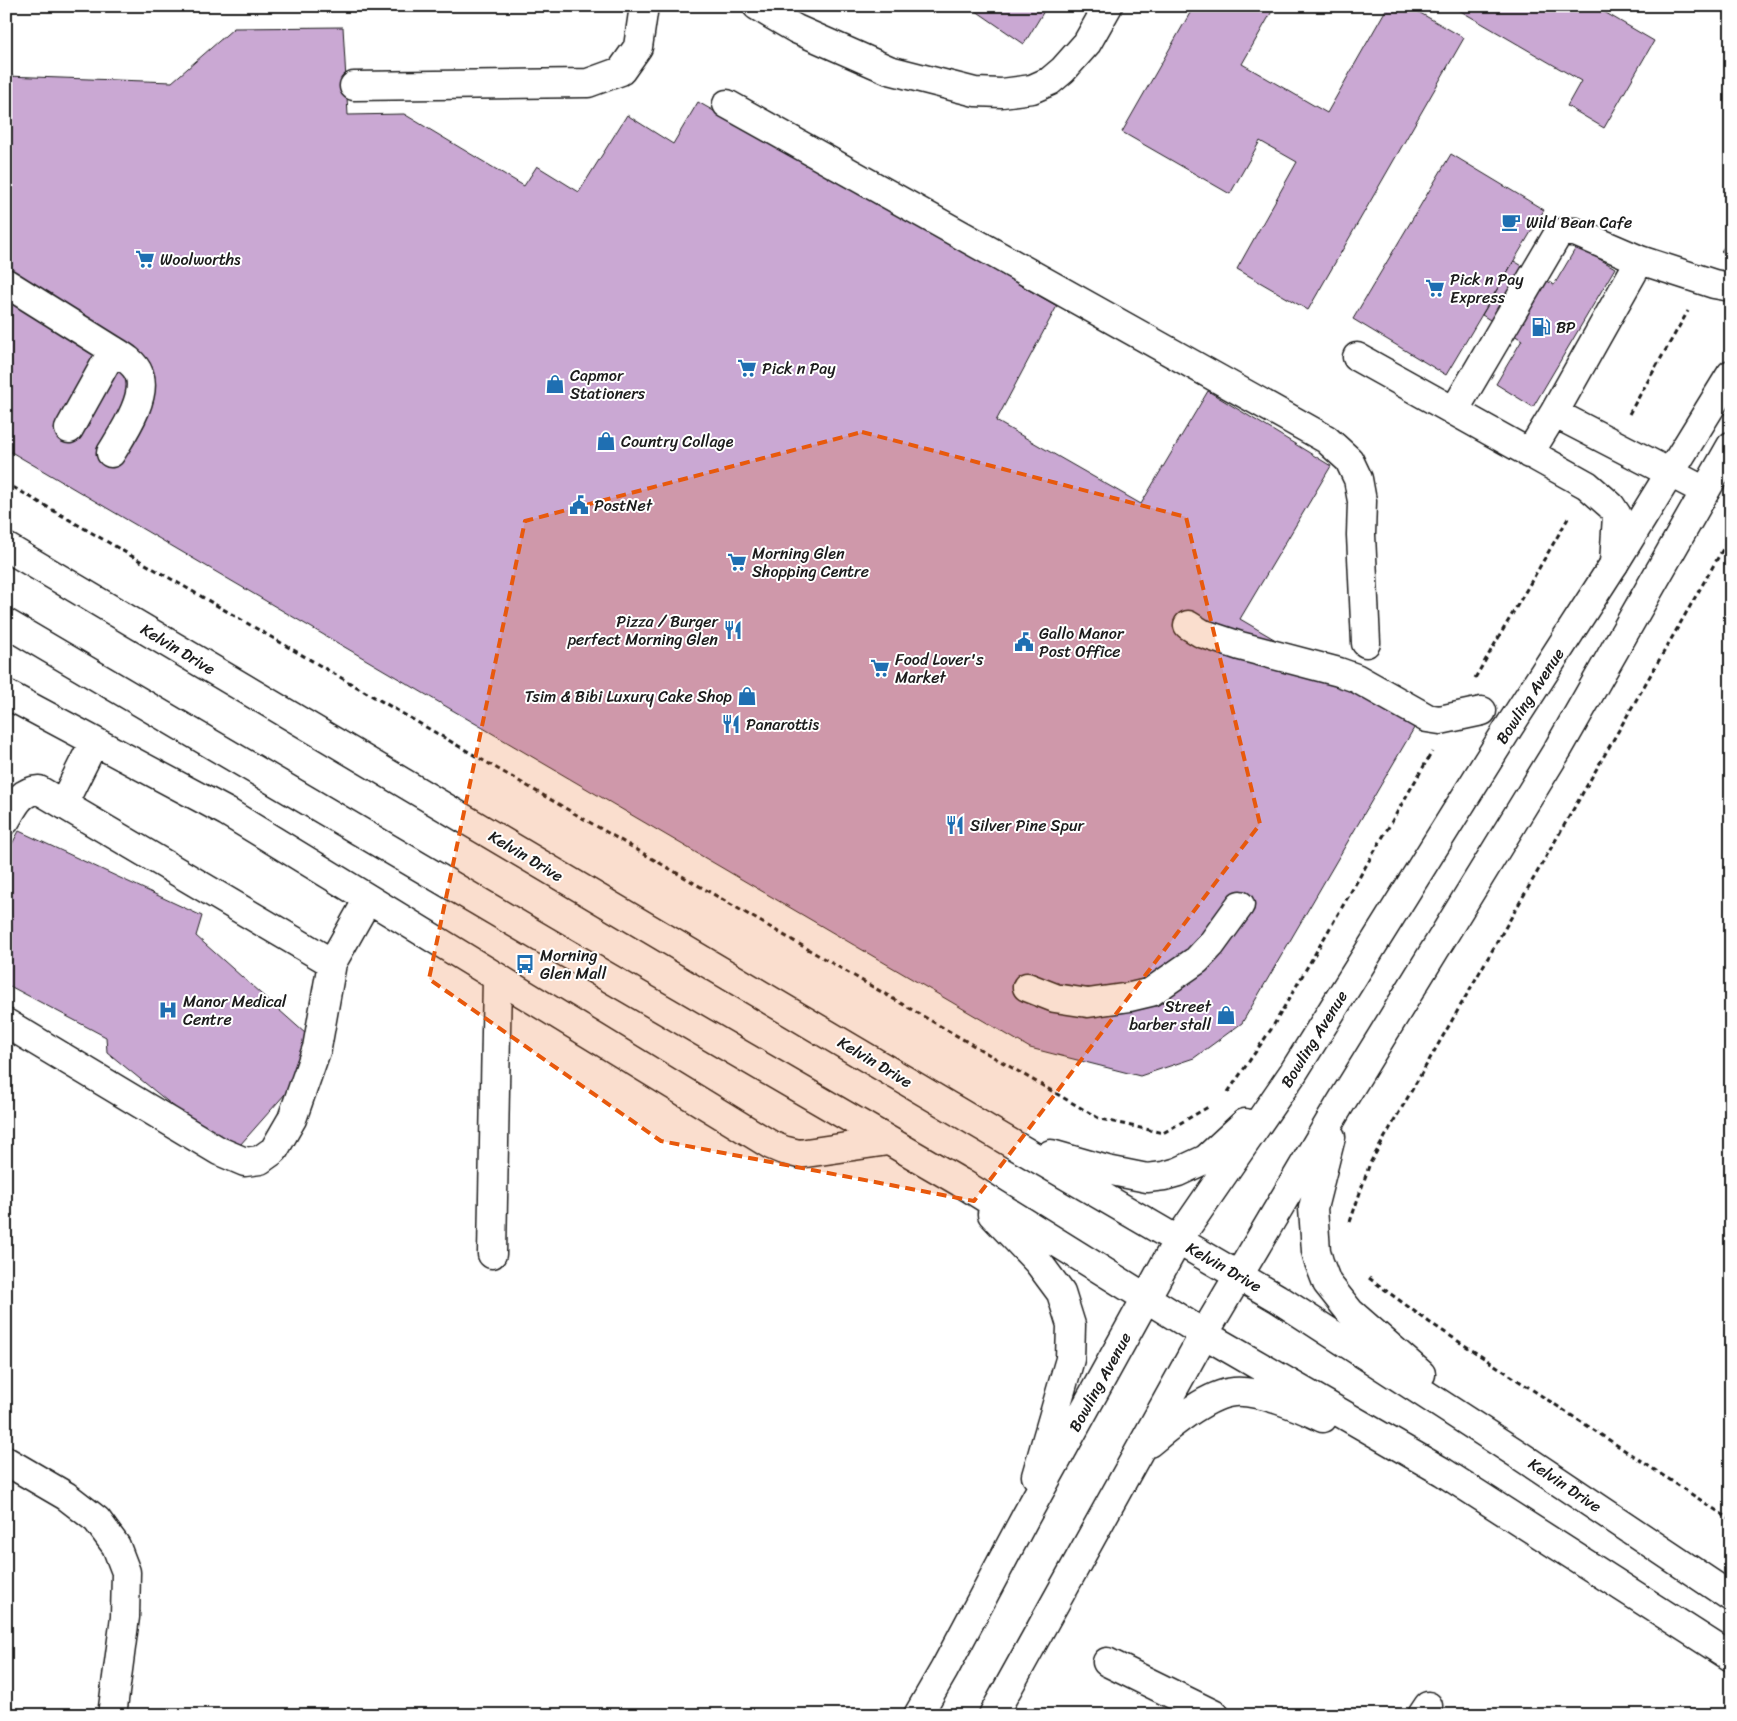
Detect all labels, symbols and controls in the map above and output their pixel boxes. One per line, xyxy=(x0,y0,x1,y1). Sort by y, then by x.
place label: Wild Bean Cafe xyxy=(1526,208,1632,237)
cafe icon: Wild Bean Cafe xyxy=(1500,211,1522,233)
place label: Woolworths xyxy=(160,245,241,274)
supermarket icon: Woolworths xyxy=(134,248,156,270)
place label: Pick n Pay Express xyxy=(1450,265,1524,312)
supermarket icon: Pick n Pay Express xyxy=(1424,277,1446,299)
place label: BP xyxy=(1556,313,1576,342)
fuel station icon: BP xyxy=(1530,316,1552,338)
place label: Pick n Pay xyxy=(762,354,836,383)
supermarket icon: Pick n Pay xyxy=(736,357,758,379)
place label: Capmor Stationers xyxy=(570,361,646,408)
shop icon: Capmor Stationers xyxy=(544,373,566,395)
place label: Country Collage xyxy=(621,427,734,456)
shop icon: Country Collage xyxy=(595,430,617,452)
place label: PostNet xyxy=(594,491,653,520)
public building icon: PostNet xyxy=(568,494,590,516)
place label: Morning Glen Shopping Centre xyxy=(752,539,869,586)
supermarket icon: Morning Glen Shopping Centre xyxy=(726,551,748,573)
place label: Pizza / Burger perfect Morning Glen xyxy=(567,607,719,654)
street label: Kelvin Drive xyxy=(135,615,221,683)
restaurant icon: Pizza / Burger perfect Morning Glen xyxy=(722,619,744,641)
place label: Gallo Manor Post Office xyxy=(1039,619,1125,666)
public building icon: Gallo Manor Post Office xyxy=(1013,631,1035,653)
street label: Bowling Avenue xyxy=(1488,642,1572,750)
place label: Food Lover's Market xyxy=(895,645,984,692)
supermarket icon: Food Lover's Market xyxy=(869,657,891,679)
place label: Tsim & Bibi Luxury Cake Shop xyxy=(525,682,733,711)
shop icon: Tsim & Bibi Luxury Cake Shop xyxy=(736,685,758,707)
place label: Panarottis xyxy=(746,710,820,739)
restaurant icon: Panarottis xyxy=(720,713,742,735)
place label: Silver Pine Spur xyxy=(970,811,1086,840)
restaurant icon: Silver Pine Spur xyxy=(944,814,966,836)
street label: Kelvin Drive xyxy=(483,822,569,890)
place label: Morning Glen Mall xyxy=(540,941,607,988)
bus stop icon: Morning Glen Mall xyxy=(514,953,536,975)
street label: Bowling Avenue xyxy=(1272,985,1356,1093)
place label: Manor Medical Centre xyxy=(183,987,287,1034)
place label: Street barber stall xyxy=(1129,992,1212,1039)
hospital icon: Manor Medical Centre xyxy=(157,999,179,1021)
shop icon: Street barber stall xyxy=(1215,1004,1237,1026)
street label: Kelvin Drive xyxy=(832,1028,918,1096)
street label: Kelvin Drive xyxy=(1181,1234,1267,1300)
street label: Bowling Avenue xyxy=(1061,1327,1139,1437)
street label: Kelvin Drive xyxy=(1522,1450,1608,1520)

